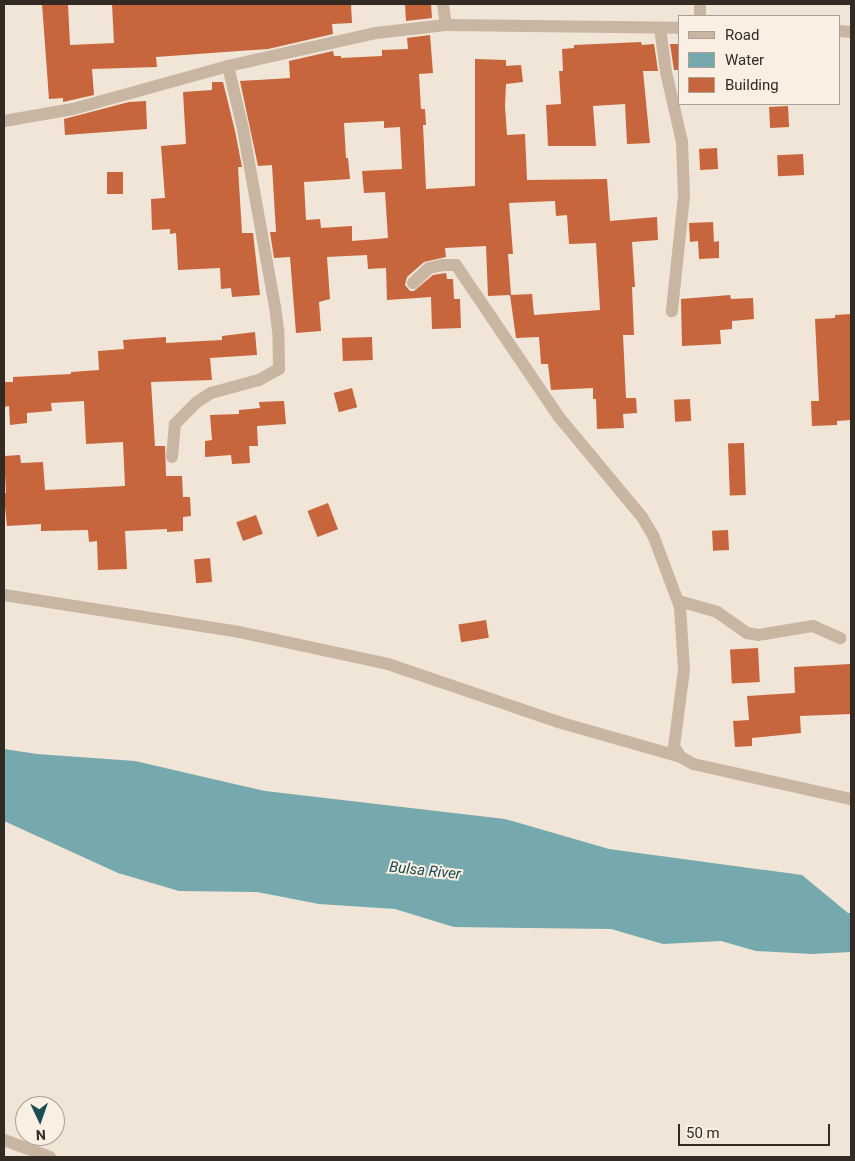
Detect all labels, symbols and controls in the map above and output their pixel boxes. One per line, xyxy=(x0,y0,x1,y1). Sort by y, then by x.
legend xyxy=(678,15,840,105)
text: Road xyxy=(725,26,759,44)
text: Water xyxy=(725,51,764,69)
text: Building xyxy=(725,76,779,94)
water label: Bulsa River xyxy=(388,858,462,884)
north arrow xyxy=(15,1096,65,1146)
scale bar xyxy=(680,1114,832,1146)
text: 50 m xyxy=(686,1124,720,1142)
text: N xyxy=(35,1127,46,1143)

